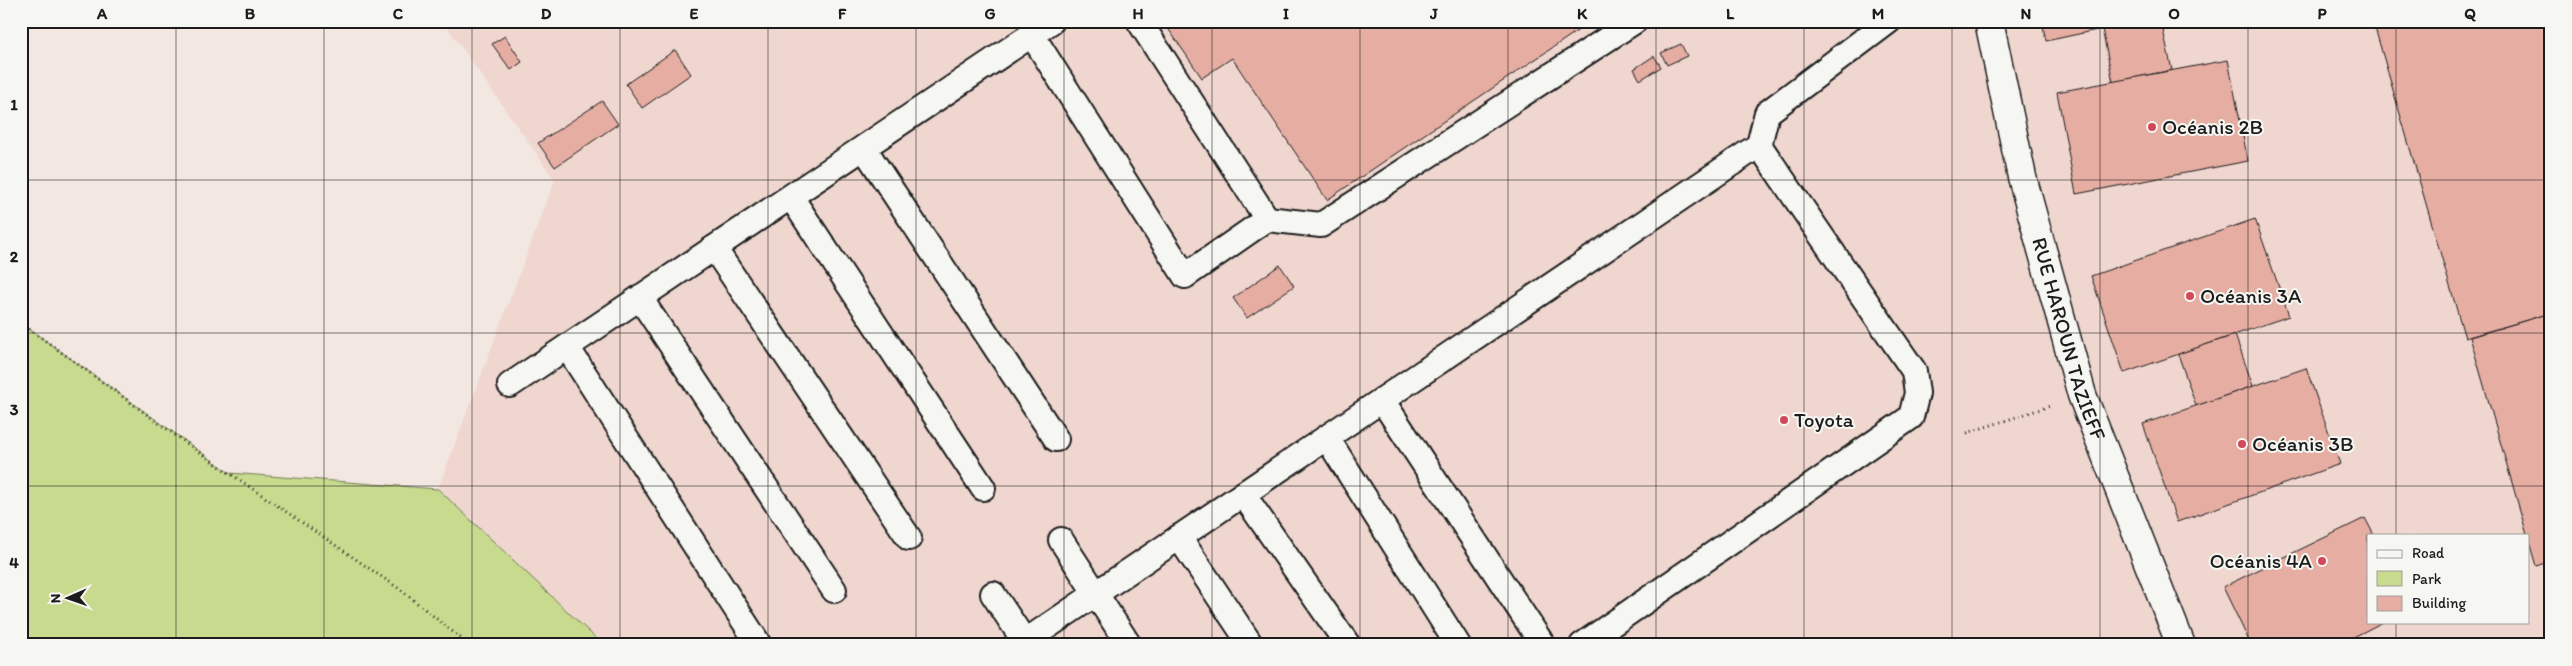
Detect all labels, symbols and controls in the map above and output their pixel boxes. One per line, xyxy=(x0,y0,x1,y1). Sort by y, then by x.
text: A xyxy=(96,4,108,23)
text: B xyxy=(245,4,256,23)
text: C xyxy=(393,4,404,23)
text: D xyxy=(541,4,552,23)
text: E xyxy=(690,4,699,23)
text: F xyxy=(838,4,847,23)
text: G xyxy=(984,4,996,23)
text: H xyxy=(1132,4,1144,23)
text: I xyxy=(1283,4,1289,23)
text: J xyxy=(1429,4,1438,23)
text: K xyxy=(1577,4,1588,23)
text: L xyxy=(1726,4,1735,23)
text: M xyxy=(1872,4,1884,23)
text: N xyxy=(2021,4,2031,23)
text: O xyxy=(2168,4,2180,23)
text: P xyxy=(2317,4,2327,23)
text: Q xyxy=(2464,4,2476,23)
text: 1 xyxy=(10,95,18,114)
place label: Océanis 2B xyxy=(2162,114,2263,139)
marker: Océanis 2B xyxy=(2146,121,2158,133)
street label: RUE HAROUN TAZIEFF xyxy=(2027,235,2112,444)
text: 2 xyxy=(10,247,19,266)
place label: Océanis 3A xyxy=(2200,283,2302,308)
marker: Océanis 3A xyxy=(2184,290,2196,302)
text: 3 xyxy=(10,400,19,419)
place label: Toyota xyxy=(1794,407,1854,432)
marker: Toyota xyxy=(1778,414,1790,426)
place label: Océanis 3B xyxy=(2252,431,2354,456)
marker: Océanis 3B xyxy=(2236,438,2248,450)
legend xyxy=(2367,534,2530,624)
text: Road xyxy=(2412,544,2445,562)
place label: Océanis 4A xyxy=(2209,548,2313,573)
text: 4 xyxy=(9,553,19,572)
marker: Océanis 4A xyxy=(2316,555,2328,567)
text: Park xyxy=(2412,570,2442,588)
north arrow xyxy=(42,574,92,624)
text: N xyxy=(47,593,64,603)
text: Building xyxy=(2412,594,2466,612)

